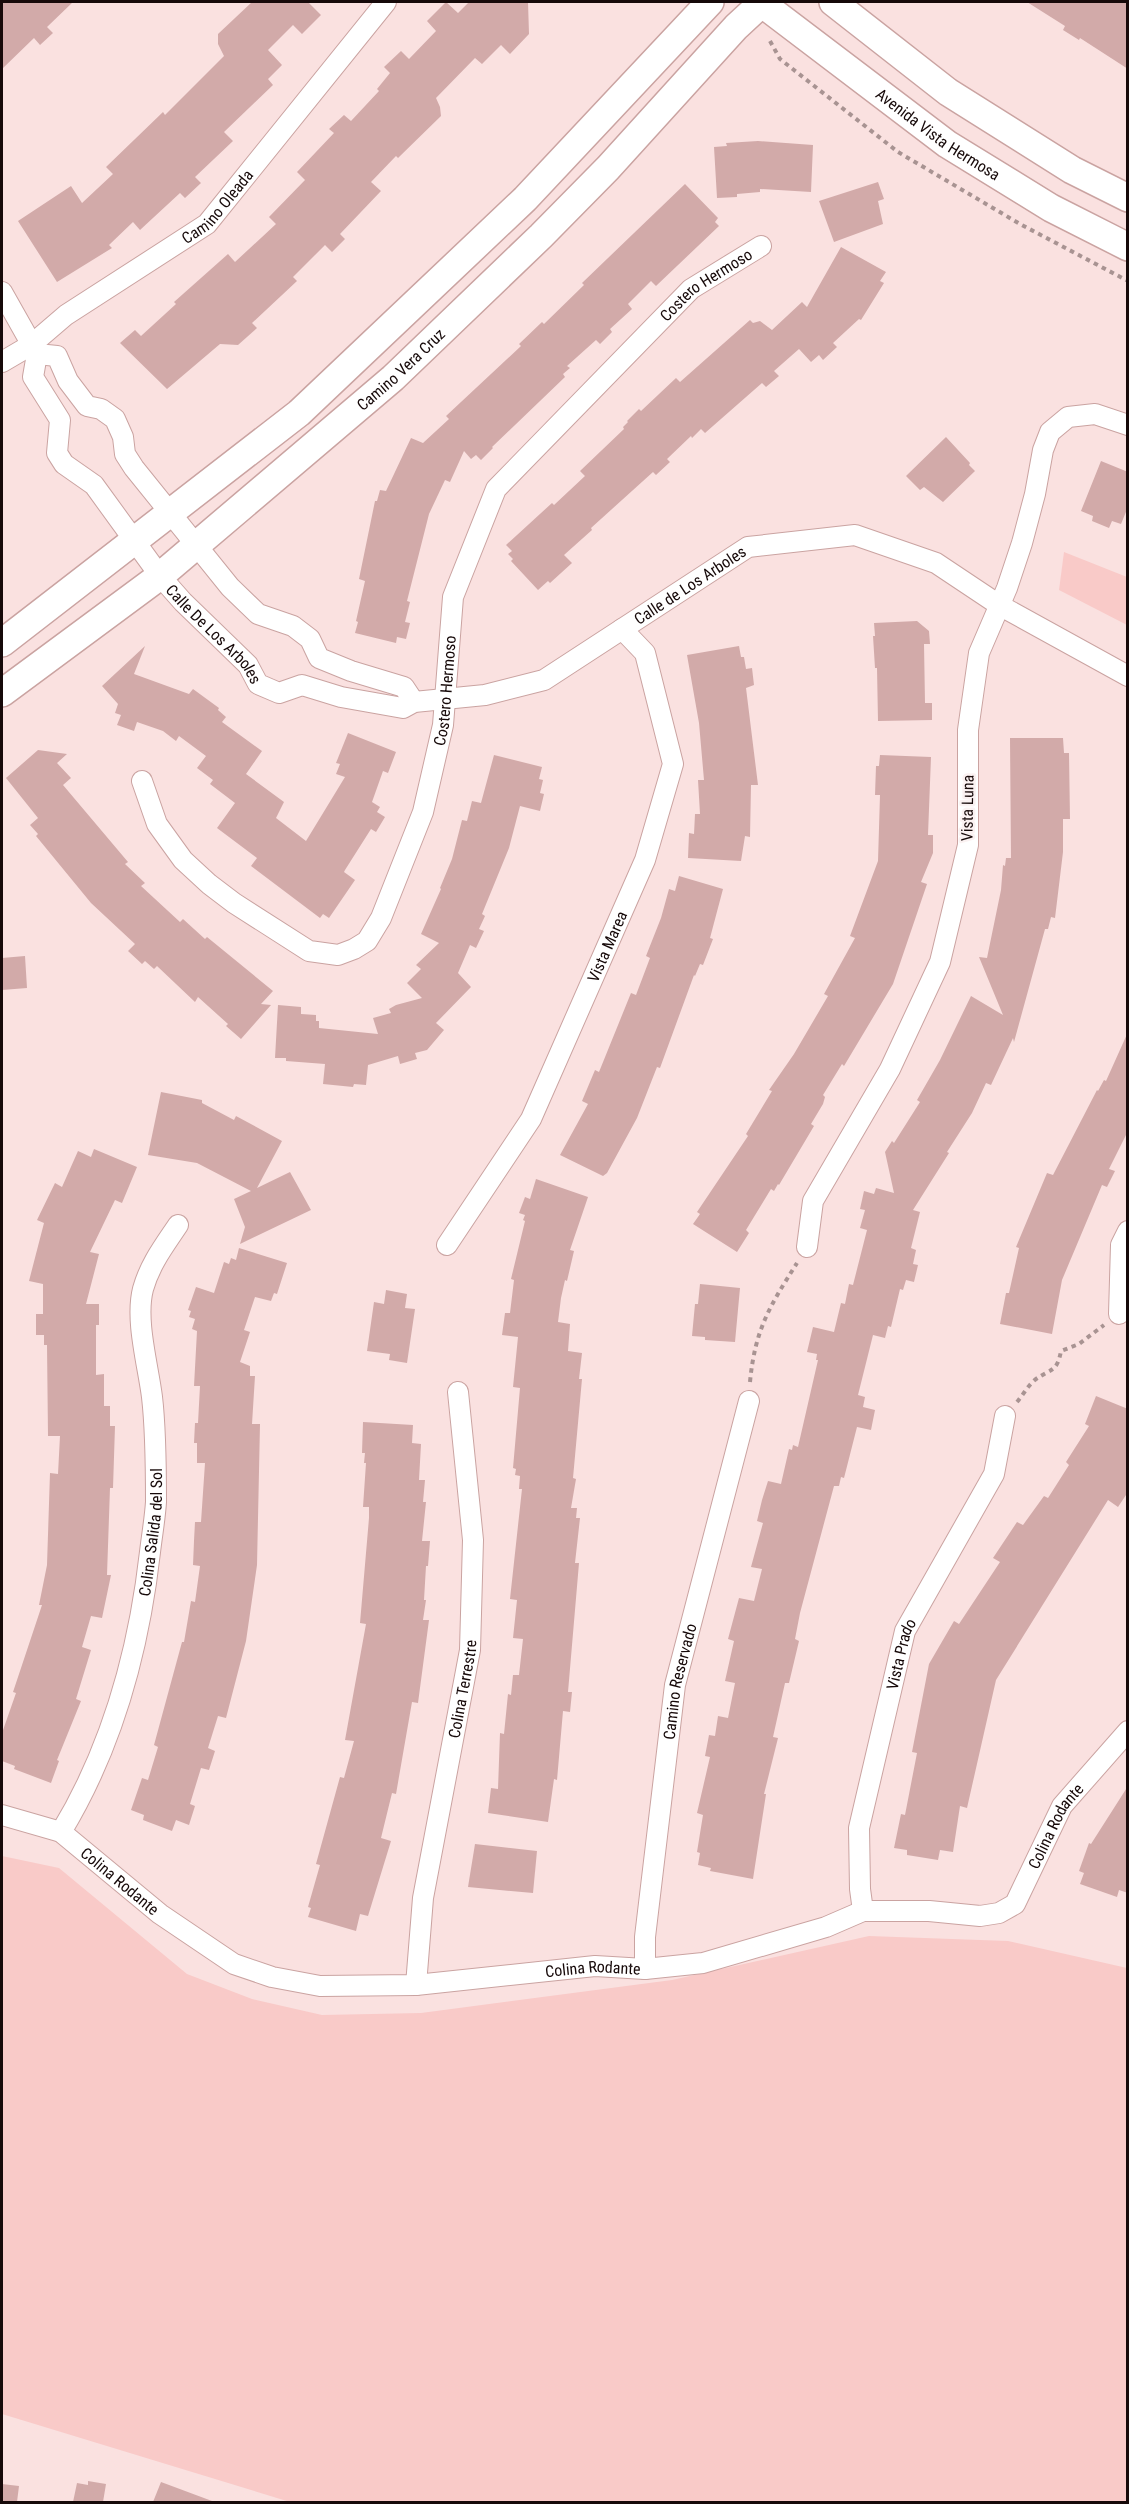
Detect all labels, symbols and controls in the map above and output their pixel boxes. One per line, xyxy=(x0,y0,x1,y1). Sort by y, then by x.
street label: Avenida Vista Hermosa xyxy=(872,85,1003,184)
street label: Camino Oleada xyxy=(178,166,257,248)
street label: Costero Hermoso xyxy=(656,245,756,325)
street label: Camino Vera Cruz xyxy=(353,324,449,415)
street label: Calle de Los Arboles xyxy=(631,542,749,629)
street label: Calle De Los Arboles xyxy=(162,581,265,687)
street label: Costero Hermoso xyxy=(430,635,460,748)
street label: Vista Luna xyxy=(957,775,978,841)
street label: Vista Marea xyxy=(583,908,631,985)
street label: Colina Salida del Sol xyxy=(135,1468,166,1598)
street label: Vista Prado xyxy=(883,1615,920,1692)
street label: Camino Reservado xyxy=(660,1621,701,1741)
street label: Colina Terrestre xyxy=(444,1640,480,1740)
street label: Colina Rodante xyxy=(1024,1780,1087,1872)
street label: Colina Rodante xyxy=(77,1843,163,1919)
street label: Colina Rodante xyxy=(544,1957,641,1981)

